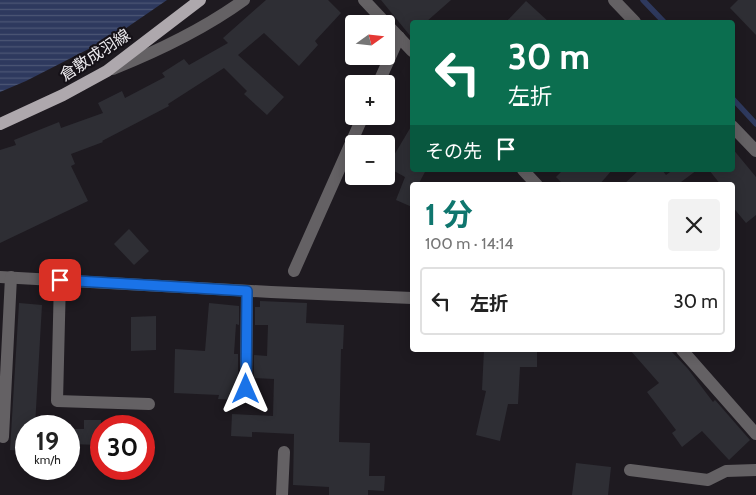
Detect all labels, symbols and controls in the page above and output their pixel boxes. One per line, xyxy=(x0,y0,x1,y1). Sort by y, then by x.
north arrow xyxy=(345,15,395,65)
map controls xyxy=(345,15,395,185)
street label: 倉敷成羽線 xyxy=(56,25,134,85)
text: 30 m xyxy=(508,35,590,78)
icon: left xyxy=(425,40,490,105)
button: + xyxy=(345,75,395,125)
text: 左折 xyxy=(508,83,552,110)
button: − xyxy=(345,135,395,185)
icon: arrive xyxy=(492,135,520,163)
text: その先 xyxy=(425,140,482,163)
text: 1 分 xyxy=(425,196,473,233)
button: close xyxy=(668,199,720,251)
text: 100 m · 14:14 xyxy=(425,234,513,253)
pin xyxy=(39,259,81,301)
icon: arrive xyxy=(46,266,74,294)
icon: left xyxy=(427,287,455,315)
text: 30 m xyxy=(674,290,718,313)
text: 左折 xyxy=(470,292,508,315)
position arrow xyxy=(219,362,271,414)
speed limit sign: 30 xyxy=(90,415,155,480)
text: 19 xyxy=(36,426,59,456)
text: km/h xyxy=(34,452,61,467)

